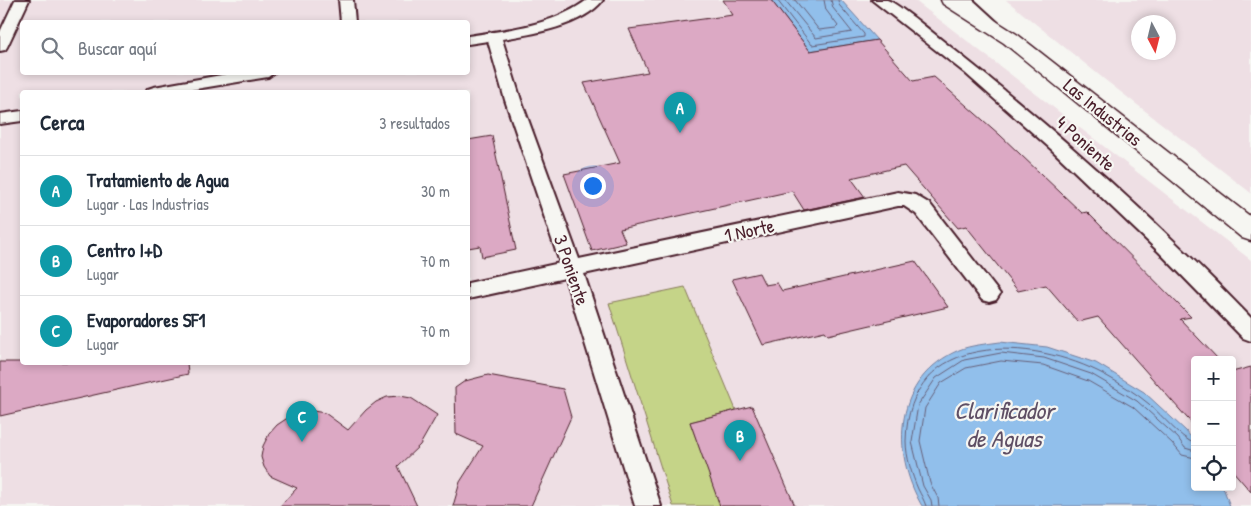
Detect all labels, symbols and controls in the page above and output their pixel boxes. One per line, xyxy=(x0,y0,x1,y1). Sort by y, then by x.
north arrow xyxy=(1131,15,1176,60)
search box xyxy=(20,20,470,75)
icon: search xyxy=(38,34,66,62)
text: Buscar aquí xyxy=(78,35,157,61)
street label: Las Industrias xyxy=(1058,72,1148,152)
pin: A xyxy=(664,92,696,133)
text: Cerca xyxy=(40,108,84,137)
street label: 4 Poniente xyxy=(1051,109,1122,177)
text: 3 resultados xyxy=(379,112,450,134)
text: Tratamiento de Agua xyxy=(87,167,229,193)
your location xyxy=(580,173,606,199)
text: A xyxy=(52,180,60,202)
text: 30 m xyxy=(421,180,450,202)
text: Lugar · Las Industrias xyxy=(87,193,209,215)
street label: 1 Norte xyxy=(722,212,777,248)
street label: 3 Poniente xyxy=(548,231,596,309)
text: Centro I+D xyxy=(87,237,162,263)
text: B xyxy=(52,250,60,272)
text: 70 m xyxy=(420,250,450,272)
text: Lugar xyxy=(87,263,119,285)
text: Evaporadores SF1 xyxy=(87,307,205,333)
text: C xyxy=(52,320,60,342)
text: 70 m xyxy=(420,320,450,342)
text: Lugar xyxy=(87,333,119,355)
map controls xyxy=(1191,356,1236,491)
button: + xyxy=(1191,356,1236,401)
water label: Clarificador de Aguas xyxy=(954,394,1057,455)
pin: C xyxy=(286,401,318,442)
button: − xyxy=(1191,401,1236,446)
pin: B xyxy=(724,420,756,461)
button: locate xyxy=(1191,446,1236,491)

